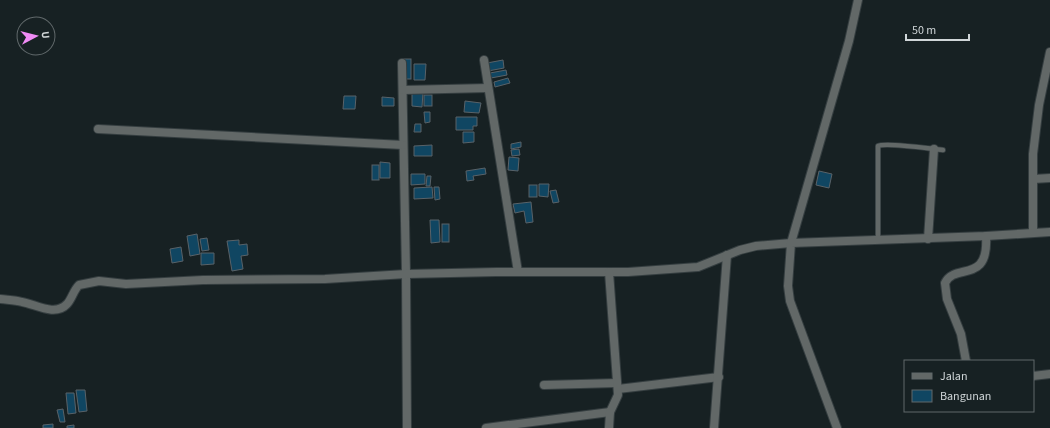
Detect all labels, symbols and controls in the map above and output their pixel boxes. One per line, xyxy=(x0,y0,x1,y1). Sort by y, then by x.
north arrow xyxy=(16,16,56,56)
scale bar xyxy=(906,16,969,42)
text: 50 m xyxy=(912,22,936,39)
text: U xyxy=(38,30,53,39)
legend xyxy=(904,360,1034,412)
text: Jalan xyxy=(940,368,967,385)
text: Bangunan xyxy=(940,388,991,405)

